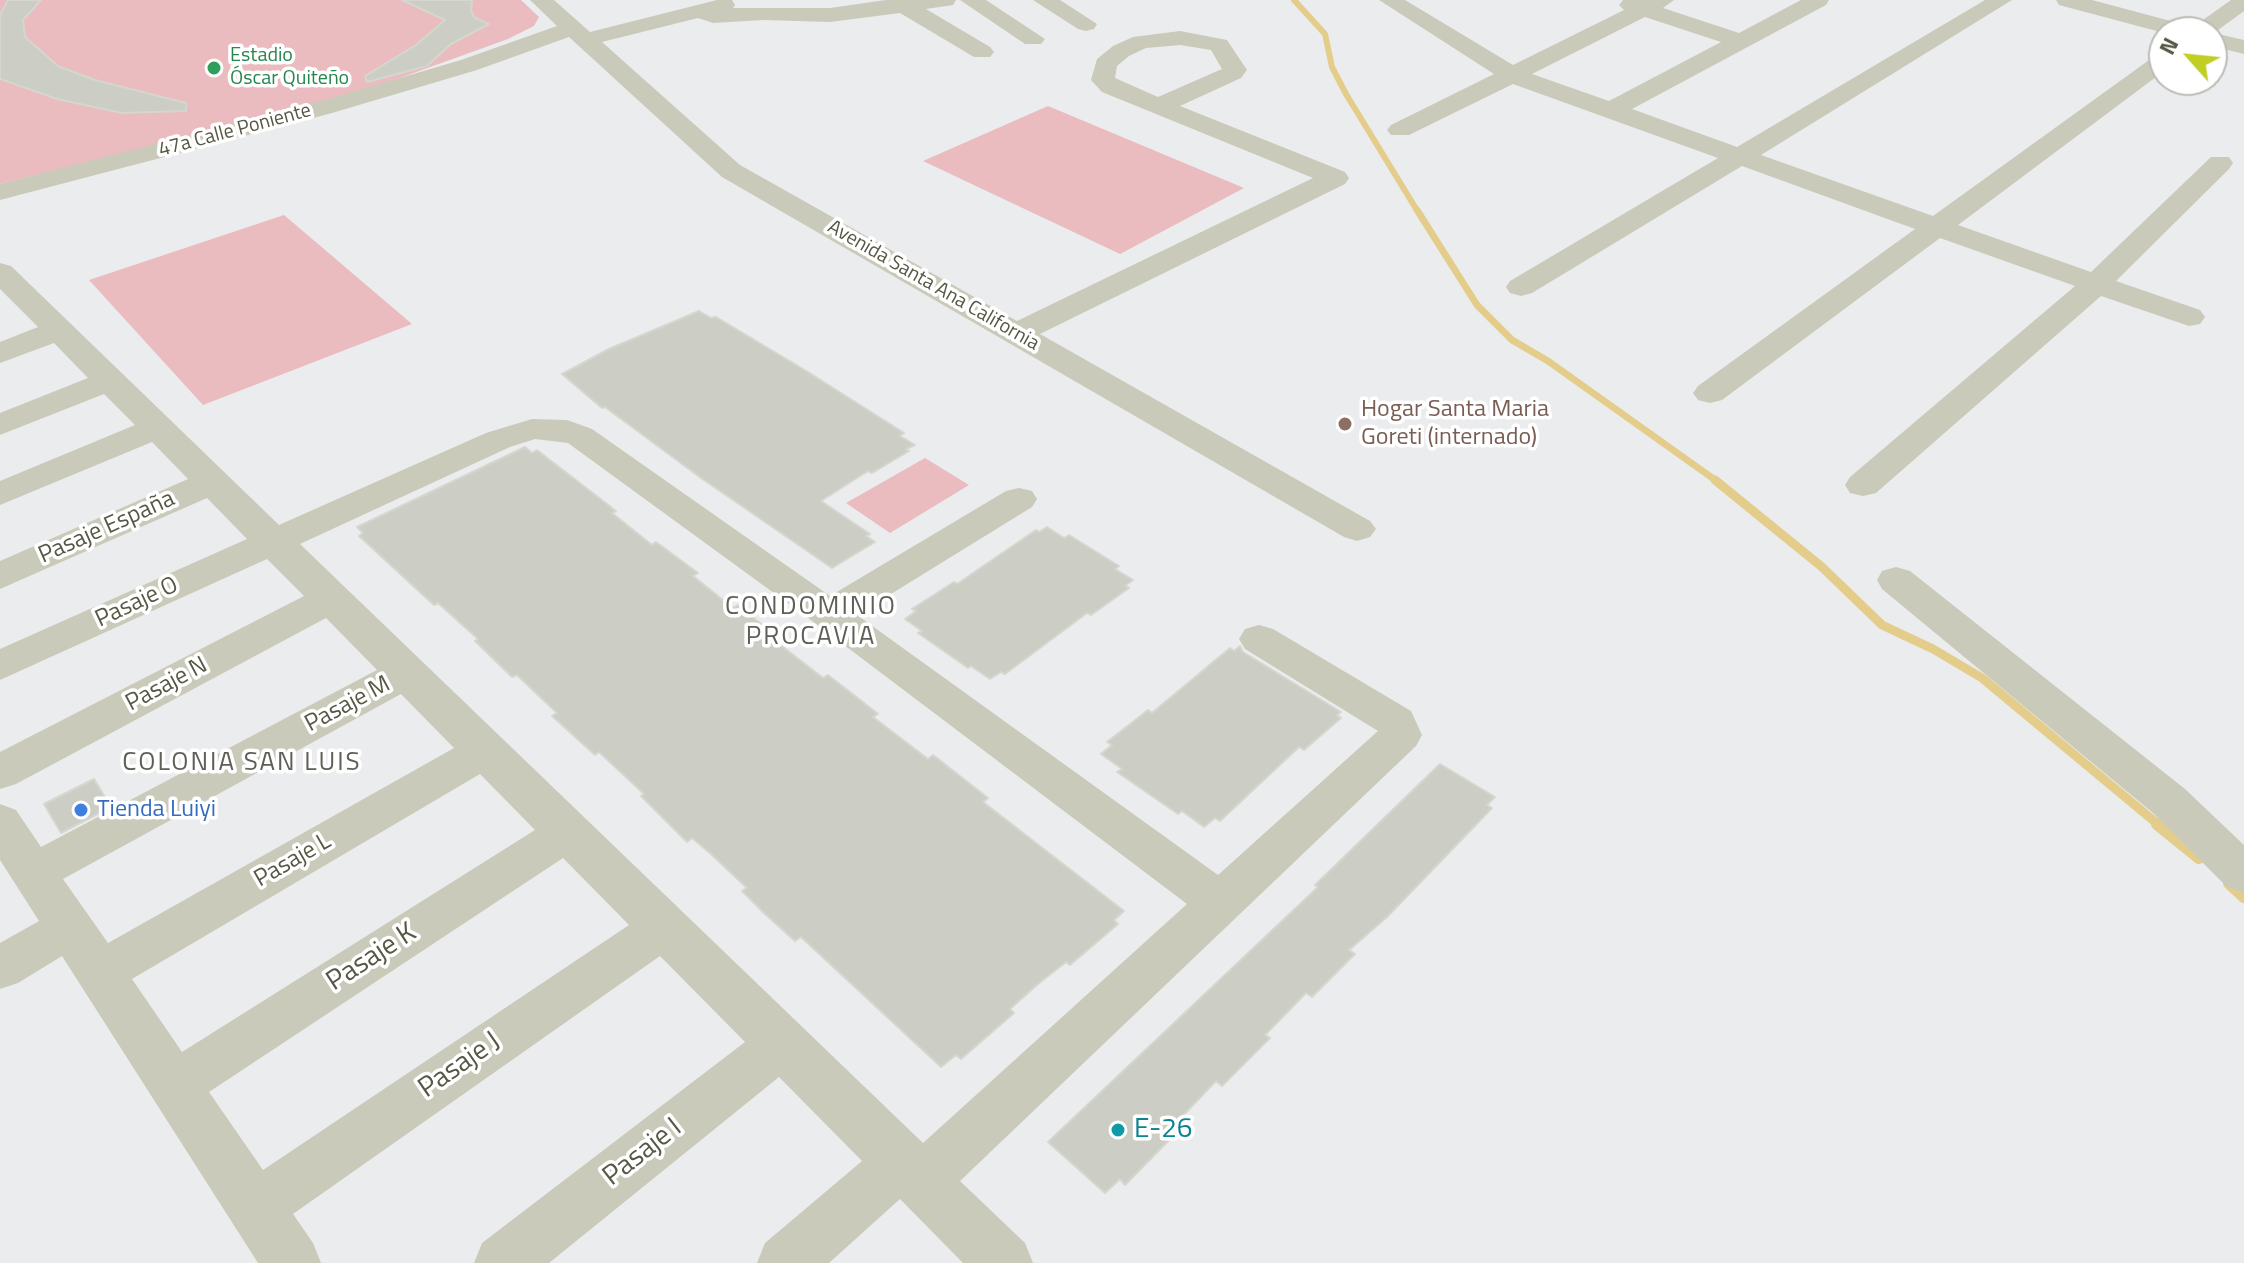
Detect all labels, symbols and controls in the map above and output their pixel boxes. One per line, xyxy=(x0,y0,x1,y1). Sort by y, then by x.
north arrow xyxy=(2148,16,2228,96)
text: N xyxy=(2150,32,2187,61)
place label: Estadio Óscar Quiteño xyxy=(230,44,349,91)
marker: Estadio Óscar Quiteño xyxy=(205,59,223,77)
street label: 47a Calle Poniente xyxy=(156,99,314,163)
street label: Avenida Santa Ana California xyxy=(823,216,1043,356)
place label: Hogar Santa Maria Goreti (internado) xyxy=(1361,396,1549,452)
marker: Hogar Santa Maria Goreti (internado) xyxy=(1336,415,1354,433)
street label: Pasaje España xyxy=(34,485,180,571)
street label: Pasaje O xyxy=(91,571,183,635)
district label: CONDOMINIO PROCAVIA xyxy=(725,592,897,654)
street label: Pasaje N xyxy=(121,652,213,718)
street label: Pasaje M xyxy=(301,671,395,739)
district label: COLONIA SAN LUIS xyxy=(122,748,362,780)
place label: Tienda Luiyi xyxy=(97,796,216,824)
marker: Tienda Luiyi xyxy=(72,801,90,819)
street label: Pasaje L xyxy=(250,828,336,894)
street label: Pasaje K xyxy=(321,917,423,999)
street label: Pasaje J xyxy=(413,1026,507,1106)
street label: Pasaje I xyxy=(597,1112,689,1194)
place label: E-26 xyxy=(1134,1113,1193,1147)
marker: E-26 xyxy=(1109,1121,1127,1139)

